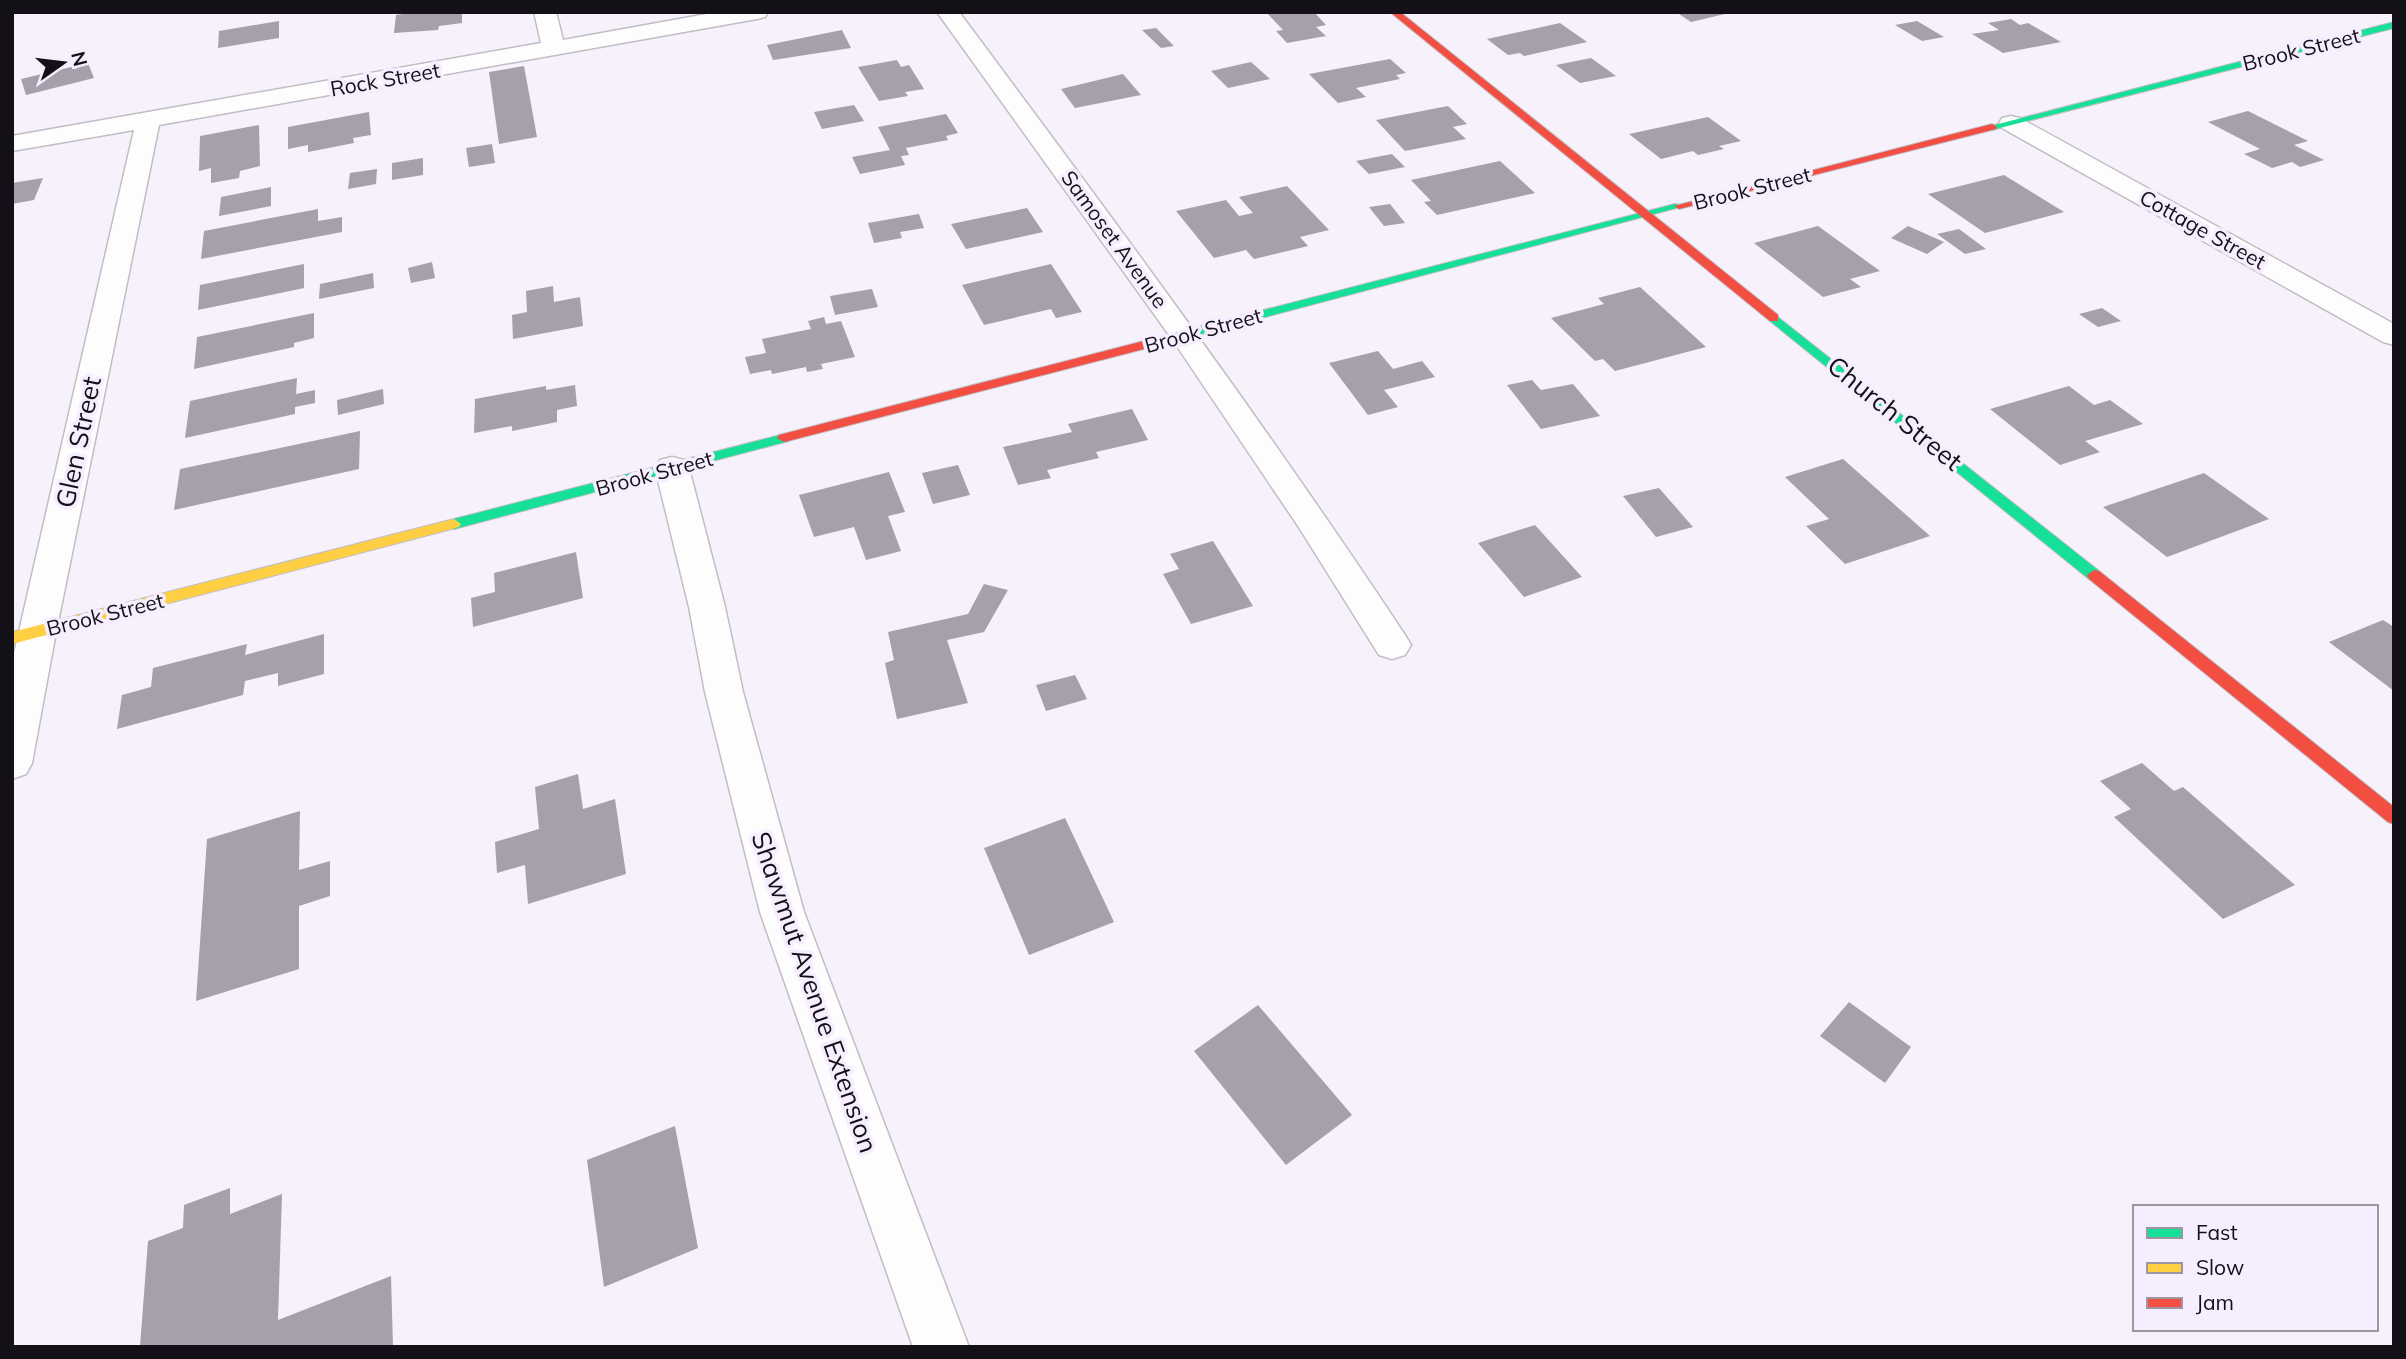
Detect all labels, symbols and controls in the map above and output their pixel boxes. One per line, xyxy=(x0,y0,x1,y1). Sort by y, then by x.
street label: Brook Street xyxy=(2240,22,2362,76)
north arrow xyxy=(28,28,98,98)
text: N xyxy=(66,49,93,69)
street label: Rock Street xyxy=(328,57,442,101)
street label: Brook Street xyxy=(1691,161,1813,215)
street label: Samoset Avenue xyxy=(1056,165,1174,313)
street label: Cottage Street xyxy=(2135,184,2271,274)
street label: Brook Street xyxy=(1142,302,1264,358)
street label: Church Street xyxy=(1821,349,1969,477)
street label: Glen Street xyxy=(48,373,108,511)
street label: Brook Street xyxy=(593,445,715,501)
street label: Brook Street xyxy=(44,587,166,641)
street label: Shawmut Avenue Extension xyxy=(744,827,886,1157)
legend xyxy=(2133,1205,2378,1331)
text: Fast xyxy=(2196,1219,2238,1245)
text: Slow xyxy=(2196,1254,2244,1280)
text: Jam xyxy=(2196,1289,2234,1315)

